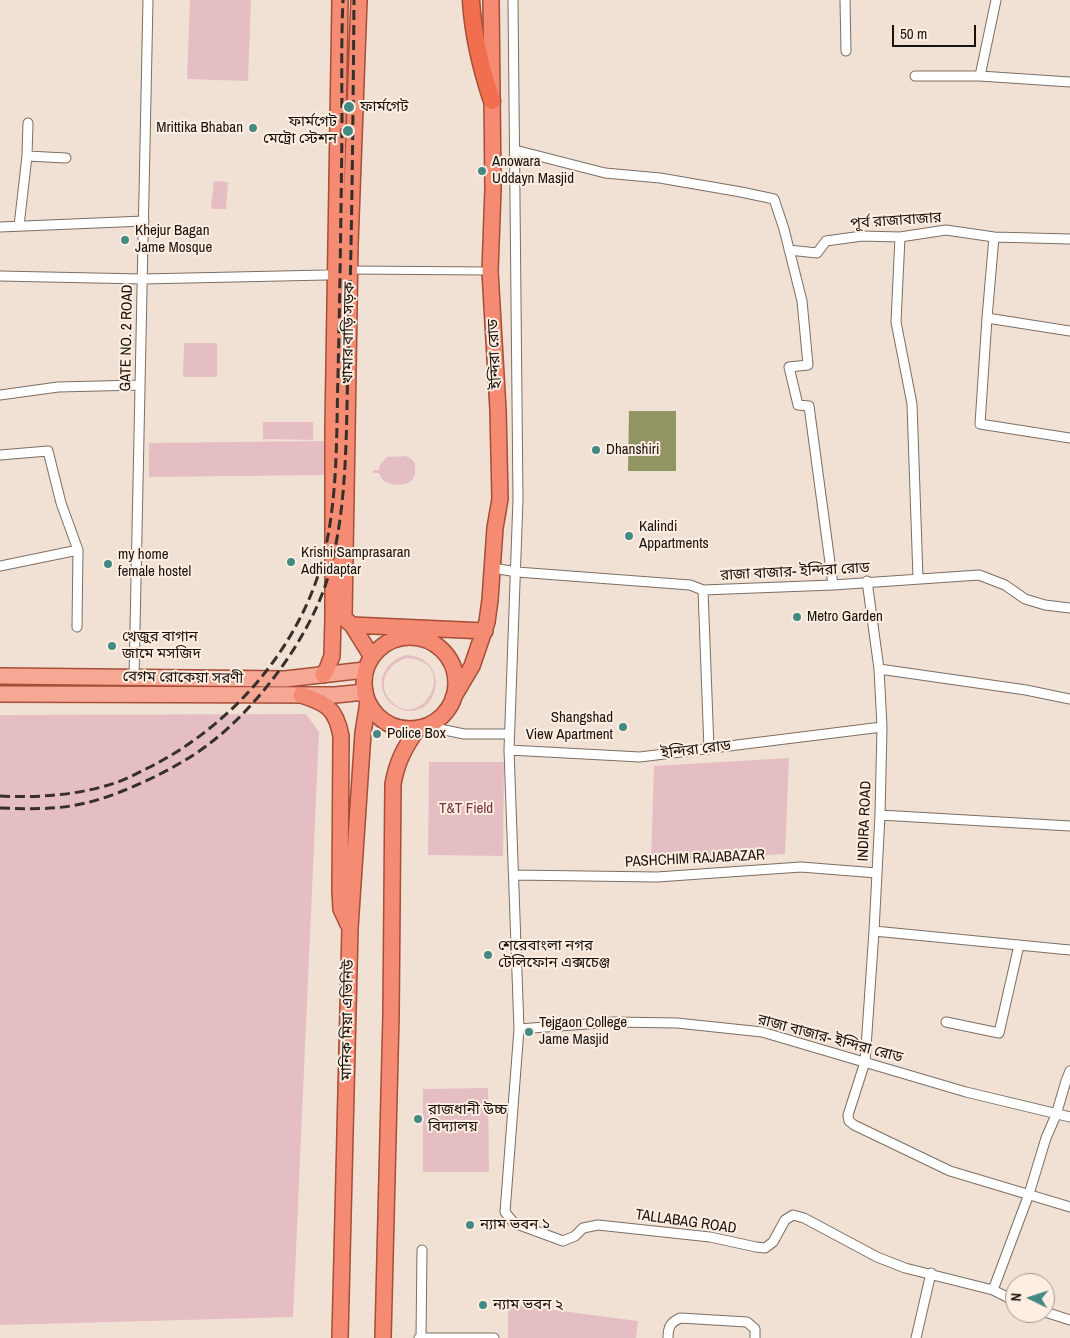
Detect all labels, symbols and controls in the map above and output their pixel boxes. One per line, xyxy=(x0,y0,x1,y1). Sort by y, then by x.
scale bar xyxy=(895,15,979,47)
text: 50 m xyxy=(900,23,927,44)
place label: ফার্মগেট xyxy=(360,98,408,116)
marker: ফার্মগেট xyxy=(342,100,356,114)
place label: ফার্মগেট মেট্রো স্টেশন xyxy=(263,113,337,148)
place label: Mrittika Bhaban xyxy=(156,119,243,137)
marker: Mrittika Bhaban xyxy=(247,122,259,134)
marker: ফার্মগেট মেট্রো স্টেশন xyxy=(341,124,355,138)
place label: Anowara Uddayn Masjid xyxy=(492,153,574,188)
marker: Anowara Uddayn Masjid xyxy=(476,165,488,177)
street label: পূর্ব রাজাবাজার xyxy=(850,209,942,233)
place label: Khejur Bagan Jame Mosque xyxy=(135,222,212,257)
marker: Khejur Bagan Jame Mosque xyxy=(119,234,131,246)
street label: খামার বাড়ি সড়ক xyxy=(339,282,359,384)
street label: GATE NO. 2 ROAD xyxy=(117,284,137,392)
street label: ইন্দিরা রোড xyxy=(484,318,506,390)
place label: Dhanshiri xyxy=(606,441,659,459)
marker: Dhanshiri xyxy=(590,444,602,456)
place label: Kalindi Appartments xyxy=(639,518,709,553)
marker: Kalindi Appartments xyxy=(623,530,635,542)
place label: Krishi Samprasaran Adhidaptar xyxy=(301,544,410,579)
place label: my home female hostel xyxy=(118,546,191,581)
marker: Krishi Samprasaran Adhidaptar xyxy=(285,556,297,568)
marker: my home female hostel xyxy=(102,558,114,570)
street label: রাজা বাজার- ইন্দিরা রোড xyxy=(720,559,870,585)
place label: Metro Garden xyxy=(807,608,883,626)
marker: Metro Garden xyxy=(791,611,803,623)
place label: খেজুর বাগান জামে মসজিদ xyxy=(122,628,201,663)
marker: খেজুর বাগান জামে মসজিদ xyxy=(106,640,118,652)
street label: বেগম রোকেয়া সরণী xyxy=(122,668,244,688)
place label: Shangshad View Apartment xyxy=(526,709,613,744)
marker: Shangshad View Apartment xyxy=(617,721,629,733)
place label: Police Box xyxy=(387,725,446,743)
marker: Police Box xyxy=(371,728,383,740)
street label: ইন্দিরা রোড xyxy=(660,737,732,763)
street label: INDIRA ROAD xyxy=(855,780,875,862)
park label: T&T Field xyxy=(439,800,493,818)
street label: PASHCHIM RAJABAZAR xyxy=(625,846,765,872)
place label: শেরেবাংলা নগর টেলিফোন এক্সচেঞ্জ xyxy=(498,937,610,972)
marker: শেরেবাংলা নগর টেলিফোন এক্সচেঞ্জ xyxy=(482,949,494,961)
street label: মানিক মিয়া এভিনিউ xyxy=(338,959,358,1081)
street label: রাজা বাজার- ইন্দিরা রোড xyxy=(755,1011,905,1067)
place label: Tejgaon College Jame Masjid xyxy=(539,1014,627,1049)
marker: Tejgaon College Jame Masjid xyxy=(523,1026,535,1038)
place label: রাজধানী উচ্চ বিদ্যালয় xyxy=(428,1101,507,1136)
marker: রাজধানী উচ্চ বিদ্যালয় xyxy=(412,1113,424,1125)
street label: TALLABAG ROAD xyxy=(634,1206,738,1238)
place label: ন্যাম ভবন ১ xyxy=(480,1216,550,1234)
marker: ন্যাম ভবন ১ xyxy=(464,1219,476,1231)
north arrow xyxy=(1005,1273,1055,1323)
text: N xyxy=(1007,1292,1025,1302)
place label: ন্যাম ভবন ২ xyxy=(493,1296,563,1314)
marker: ন্যাম ভবন ২ xyxy=(477,1299,489,1311)

